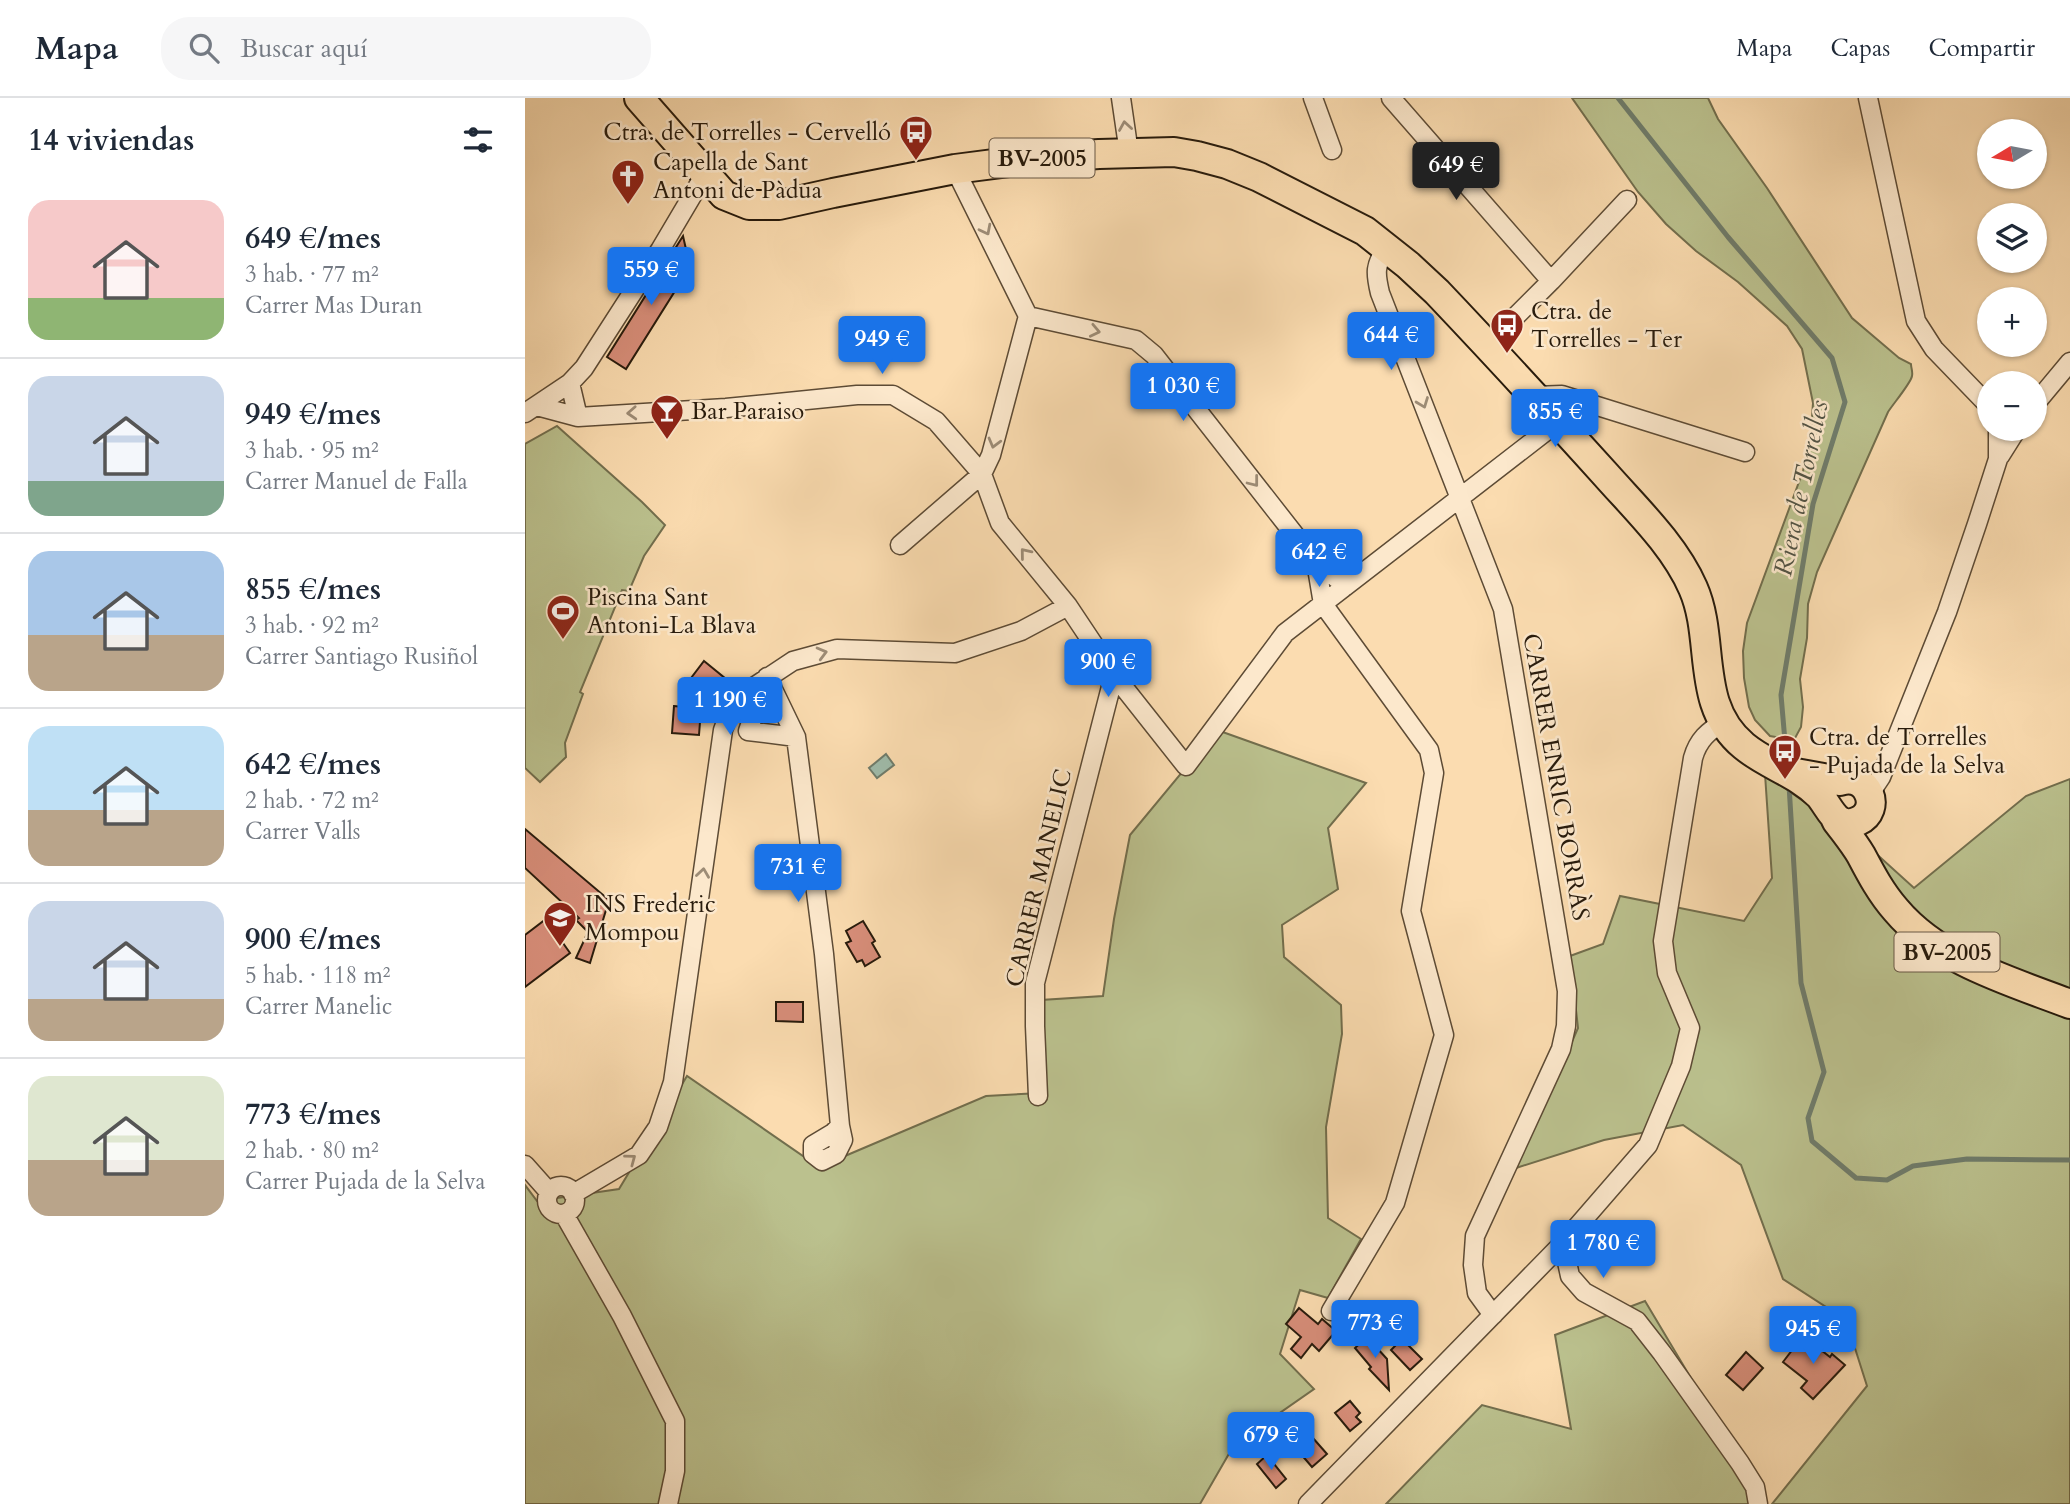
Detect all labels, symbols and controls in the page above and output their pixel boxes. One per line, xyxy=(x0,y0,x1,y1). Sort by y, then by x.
search box xyxy=(161,17,651,80)
text: Mapa xyxy=(35,26,119,71)
icon: search xyxy=(185,29,223,67)
text: Buscar aquí xyxy=(241,31,368,66)
text: Mapa xyxy=(1736,32,1792,65)
text: Capas xyxy=(1830,32,1890,65)
text: Compartir xyxy=(1928,32,2035,65)
bus stop icon: Ctra. de Torrelles - Cervelló xyxy=(897,113,935,162)
place label: Ctra. de Torrelles - Cervelló xyxy=(603,116,891,149)
north arrow xyxy=(1977,119,2047,189)
map controls xyxy=(1977,119,2047,441)
text: 14 viviendas xyxy=(28,120,194,161)
one-way arrow xyxy=(1118,120,1133,132)
icon: filters xyxy=(459,121,497,159)
road number: BV-2005 xyxy=(989,138,1095,178)
pin: 649 € xyxy=(1407,142,1505,202)
place label: Capella de Sant Antoni de Pàdua xyxy=(653,146,823,207)
text: 649 € xyxy=(1428,149,1484,180)
church icon: Capella de Sant Antoni de Pàdua xyxy=(609,157,647,206)
button: layers xyxy=(1977,203,2047,273)
text: 649 €/mes xyxy=(245,218,381,259)
one-way arrow xyxy=(977,223,991,235)
icon: home xyxy=(84,228,168,312)
pin: 559 € xyxy=(602,248,700,307)
text: 559 € xyxy=(623,254,679,285)
text: 3 hab. · 77 m² xyxy=(245,259,379,290)
button: + xyxy=(1977,287,2047,357)
text: Carrer Mas Duran xyxy=(245,290,423,321)
place label: Ctra. de Torrelles - Ter xyxy=(1531,295,1682,356)
bus stop icon: Ctra. de Torrelles - Ter xyxy=(1488,306,1526,355)
pin: 644 € xyxy=(1342,313,1440,372)
pin: 949 € xyxy=(833,316,931,376)
text: 644 € xyxy=(1363,319,1419,350)
text: 949 € xyxy=(854,323,910,354)
one-way arrow xyxy=(1089,323,1101,337)
pin: 1 030 € xyxy=(1118,364,1248,423)
text: 1 030 € xyxy=(1146,370,1220,401)
button: − xyxy=(1977,371,2047,441)
pin: 855 € xyxy=(1506,390,1604,449)
bar icon: Bar Paraiso xyxy=(648,392,686,441)
text: 949 €/mes xyxy=(245,394,381,435)
place label: Bar Paraiso xyxy=(691,395,804,428)
text: 855 € xyxy=(1527,396,1583,427)
one-way arrow xyxy=(1415,397,1429,409)
water label: Riera de Torrelles xyxy=(1765,397,1837,579)
icon: home xyxy=(84,404,168,488)
one-way arrow xyxy=(627,406,638,421)
text: 3 hab. · 95 m² xyxy=(245,435,379,466)
one-way arrow xyxy=(988,437,1003,449)
text: Carrer Manuel de Falla xyxy=(245,466,468,497)
one-way arrow xyxy=(1245,475,1258,487)
pin: 642 € xyxy=(1270,530,1368,589)
text: 642 € xyxy=(1291,536,1347,567)
one-way arrow xyxy=(1020,549,1033,561)
text: 855 €/mes xyxy=(245,569,381,610)
icon: home xyxy=(84,579,168,663)
place label: Piscina Sant Antoni-La Blava xyxy=(587,581,757,642)
sports icon: Piscina Sant Antoni-La Blava xyxy=(544,592,582,641)
text: 3 hab. · 92 m² xyxy=(245,610,379,641)
street label: CARRER ENRIC BORRÀS xyxy=(1514,631,1598,923)
pin: 900 € xyxy=(1059,640,1157,699)
text: Carrer Santiago Rusiñol xyxy=(245,641,478,672)
text: 900 € xyxy=(1080,646,1136,677)
one-way arrow xyxy=(815,647,827,662)
pin: 1 190 € xyxy=(665,678,795,737)
text: 1 190 € xyxy=(693,684,767,715)
place label: Ctra. de Torrelles - Pujada de la Selva xyxy=(1809,721,2005,782)
bus stop icon: Ctra. de Torrelles - Pujada de la Selva xyxy=(1766,732,1804,781)
text: 642 €/mes xyxy=(245,744,381,785)
icon: home xyxy=(84,754,168,838)
street label: CARRER MANELIC xyxy=(998,766,1080,990)
text: 2 hab. · 72 m² xyxy=(245,785,379,816)
text: Carrer Valls xyxy=(245,816,361,847)
pin: 731 € xyxy=(749,844,847,904)
text: 731 € xyxy=(770,851,826,882)
one-way arrow xyxy=(695,867,710,879)
place label: INS Frederic Mompou xyxy=(585,888,716,949)
school or university icon: INS Frederic Mompou xyxy=(541,899,579,948)
text: 900 €/mes xyxy=(245,919,381,960)
icon: home xyxy=(84,929,168,1013)
road number: BV-2005 xyxy=(1895,932,1999,972)
text: 5 hab. · 118 m² xyxy=(245,960,391,991)
text: Carrer Manelic xyxy=(245,991,392,1022)
text: 773 €/mes xyxy=(245,1094,381,1135)
icon: home xyxy=(84,1104,168,1188)
text: 2 hab. · 80 m² xyxy=(245,1135,379,1166)
one-way arrow xyxy=(623,1155,636,1167)
text: Carrer Pujada de la Selva xyxy=(245,1166,486,1197)
pin: 1 780 € xyxy=(1538,1220,1668,1280)
text: 1 780 € xyxy=(1566,1227,1640,1258)
pin: 773 € xyxy=(1326,1300,1424,1360)
pin: 945 € xyxy=(1764,1306,1862,1366)
text: 773 € xyxy=(1347,1307,1403,1338)
text: 945 € xyxy=(1785,1313,1841,1344)
pin: 679 € xyxy=(1222,1412,1320,1472)
text: 679 € xyxy=(1243,1419,1299,1450)

